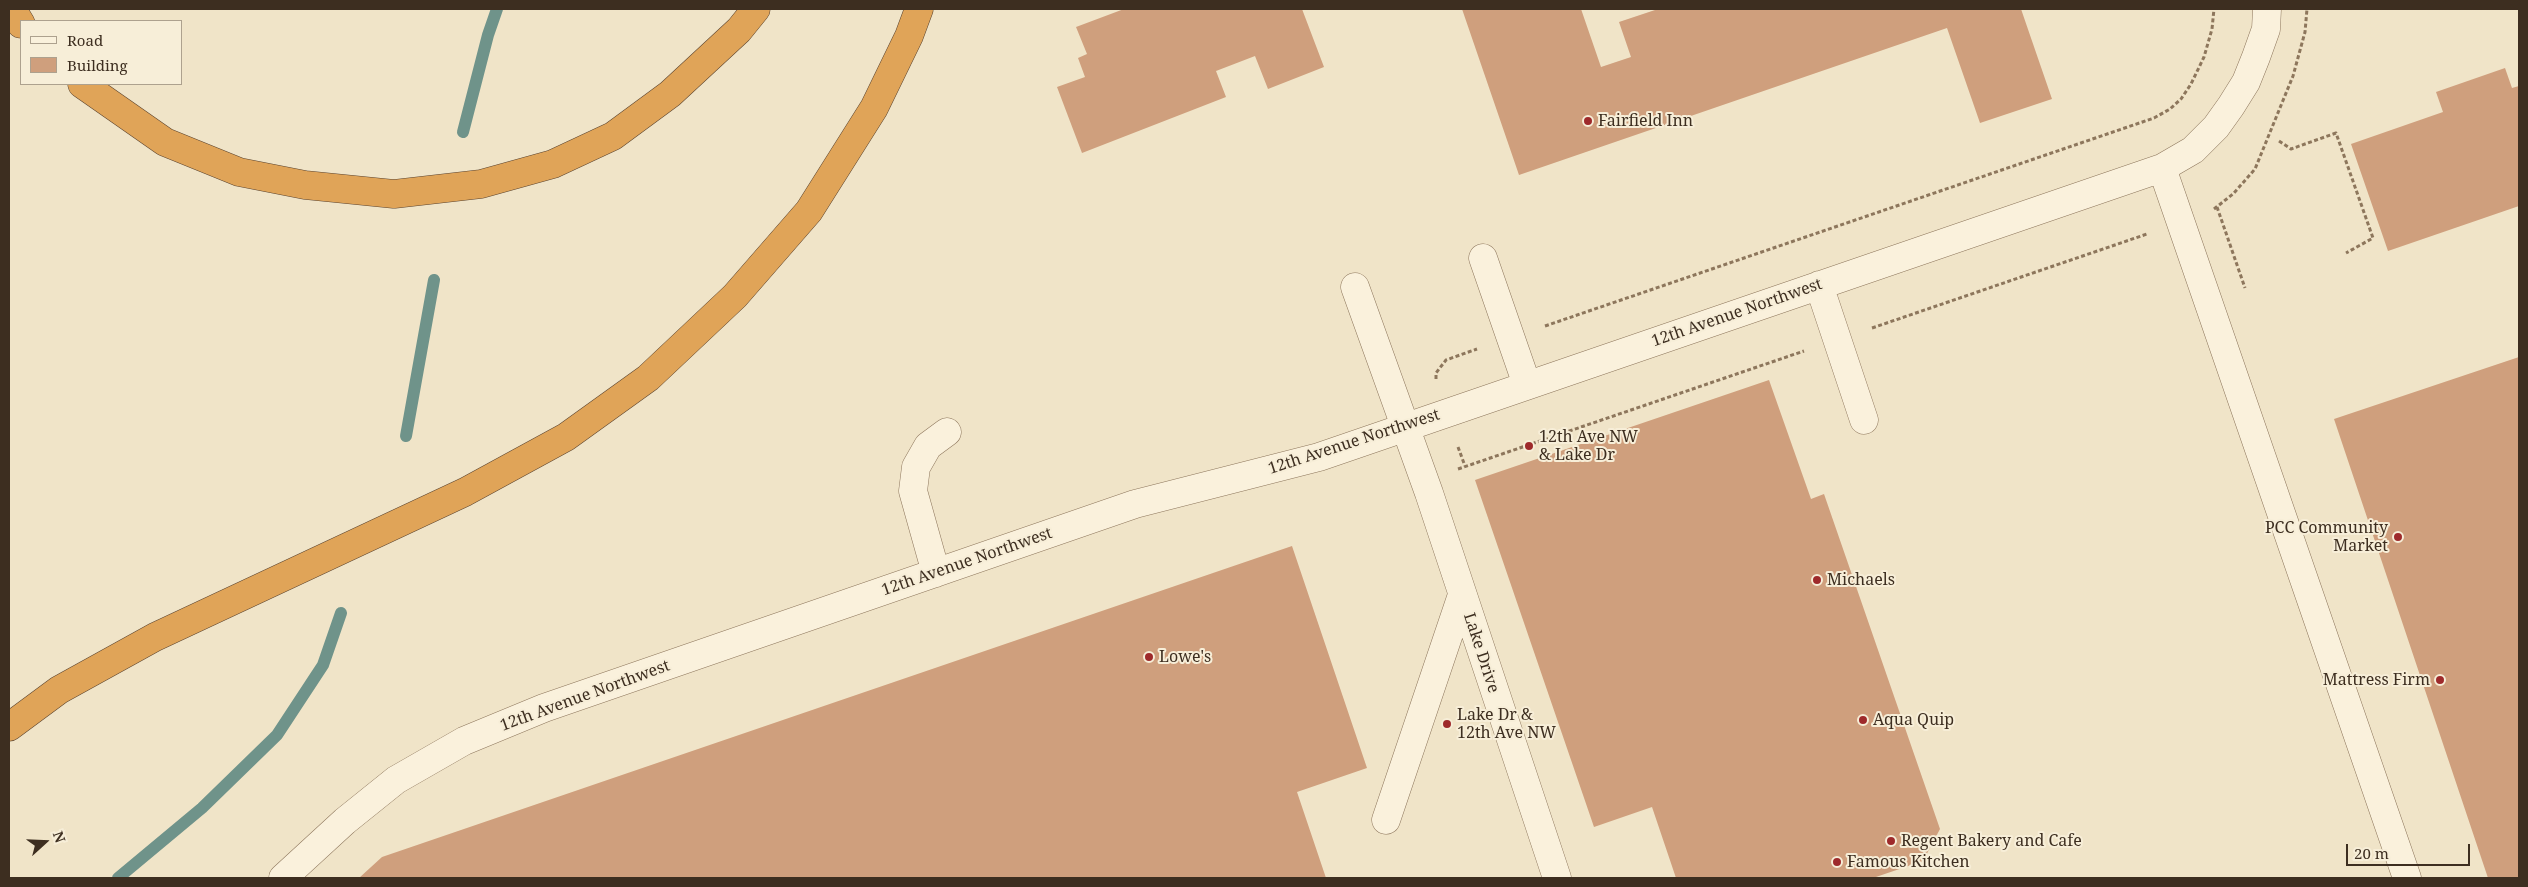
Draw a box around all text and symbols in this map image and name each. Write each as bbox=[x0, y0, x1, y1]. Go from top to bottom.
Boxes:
legend bbox=[20, 20, 182, 85]
text: Road bbox=[67, 30, 103, 50]
text: Building bbox=[67, 55, 128, 75]
place label: Fairfield Inn bbox=[1598, 111, 1693, 131]
marker: Fairfield Inn bbox=[1582, 115, 1594, 127]
street label: 12th Avenue Northwest bbox=[1649, 275, 1825, 351]
street label: 12th Avenue Northwest bbox=[1266, 405, 1442, 479]
place label: 12th Ave NW & Lake Dr bbox=[1539, 427, 1638, 465]
marker: 12th Ave NW & Lake Dr bbox=[1523, 440, 1535, 452]
place label: PCC Community Market bbox=[2265, 518, 2388, 556]
street label: 12th Avenue Northwest bbox=[879, 524, 1055, 600]
marker: PCC Community Market bbox=[2392, 531, 2404, 543]
place label: Michaels bbox=[1827, 570, 1895, 590]
marker: Michaels bbox=[1811, 574, 1823, 586]
street label: Lake Drive bbox=[1459, 611, 1503, 695]
place label: Lowe's bbox=[1159, 647, 1211, 667]
marker: Lowe's bbox=[1143, 651, 1155, 663]
street label: 12th Avenue Northwest bbox=[498, 656, 672, 736]
place label: Mattress Firm bbox=[2323, 670, 2430, 690]
marker: Mattress Firm bbox=[2434, 674, 2446, 686]
place label: Lake Dr & 12th Ave NW bbox=[1457, 705, 1556, 743]
place label: Aqua Quip bbox=[1873, 710, 1954, 730]
marker: Aqua Quip bbox=[1857, 714, 1869, 726]
marker: Lake Dr & 12th Ave NW bbox=[1441, 718, 1453, 730]
north arrow bbox=[20, 817, 70, 867]
text: N bbox=[49, 828, 70, 845]
place label: Regent Bakery and Cafe bbox=[1901, 831, 2082, 851]
scale bar bbox=[2348, 834, 2472, 866]
marker: Regent Bakery and Cafe bbox=[1885, 835, 1897, 847]
text: 20 m bbox=[2354, 843, 2389, 863]
place label: Famous Kitchen bbox=[1847, 852, 1970, 872]
marker: Famous Kitchen bbox=[1831, 856, 1843, 868]

